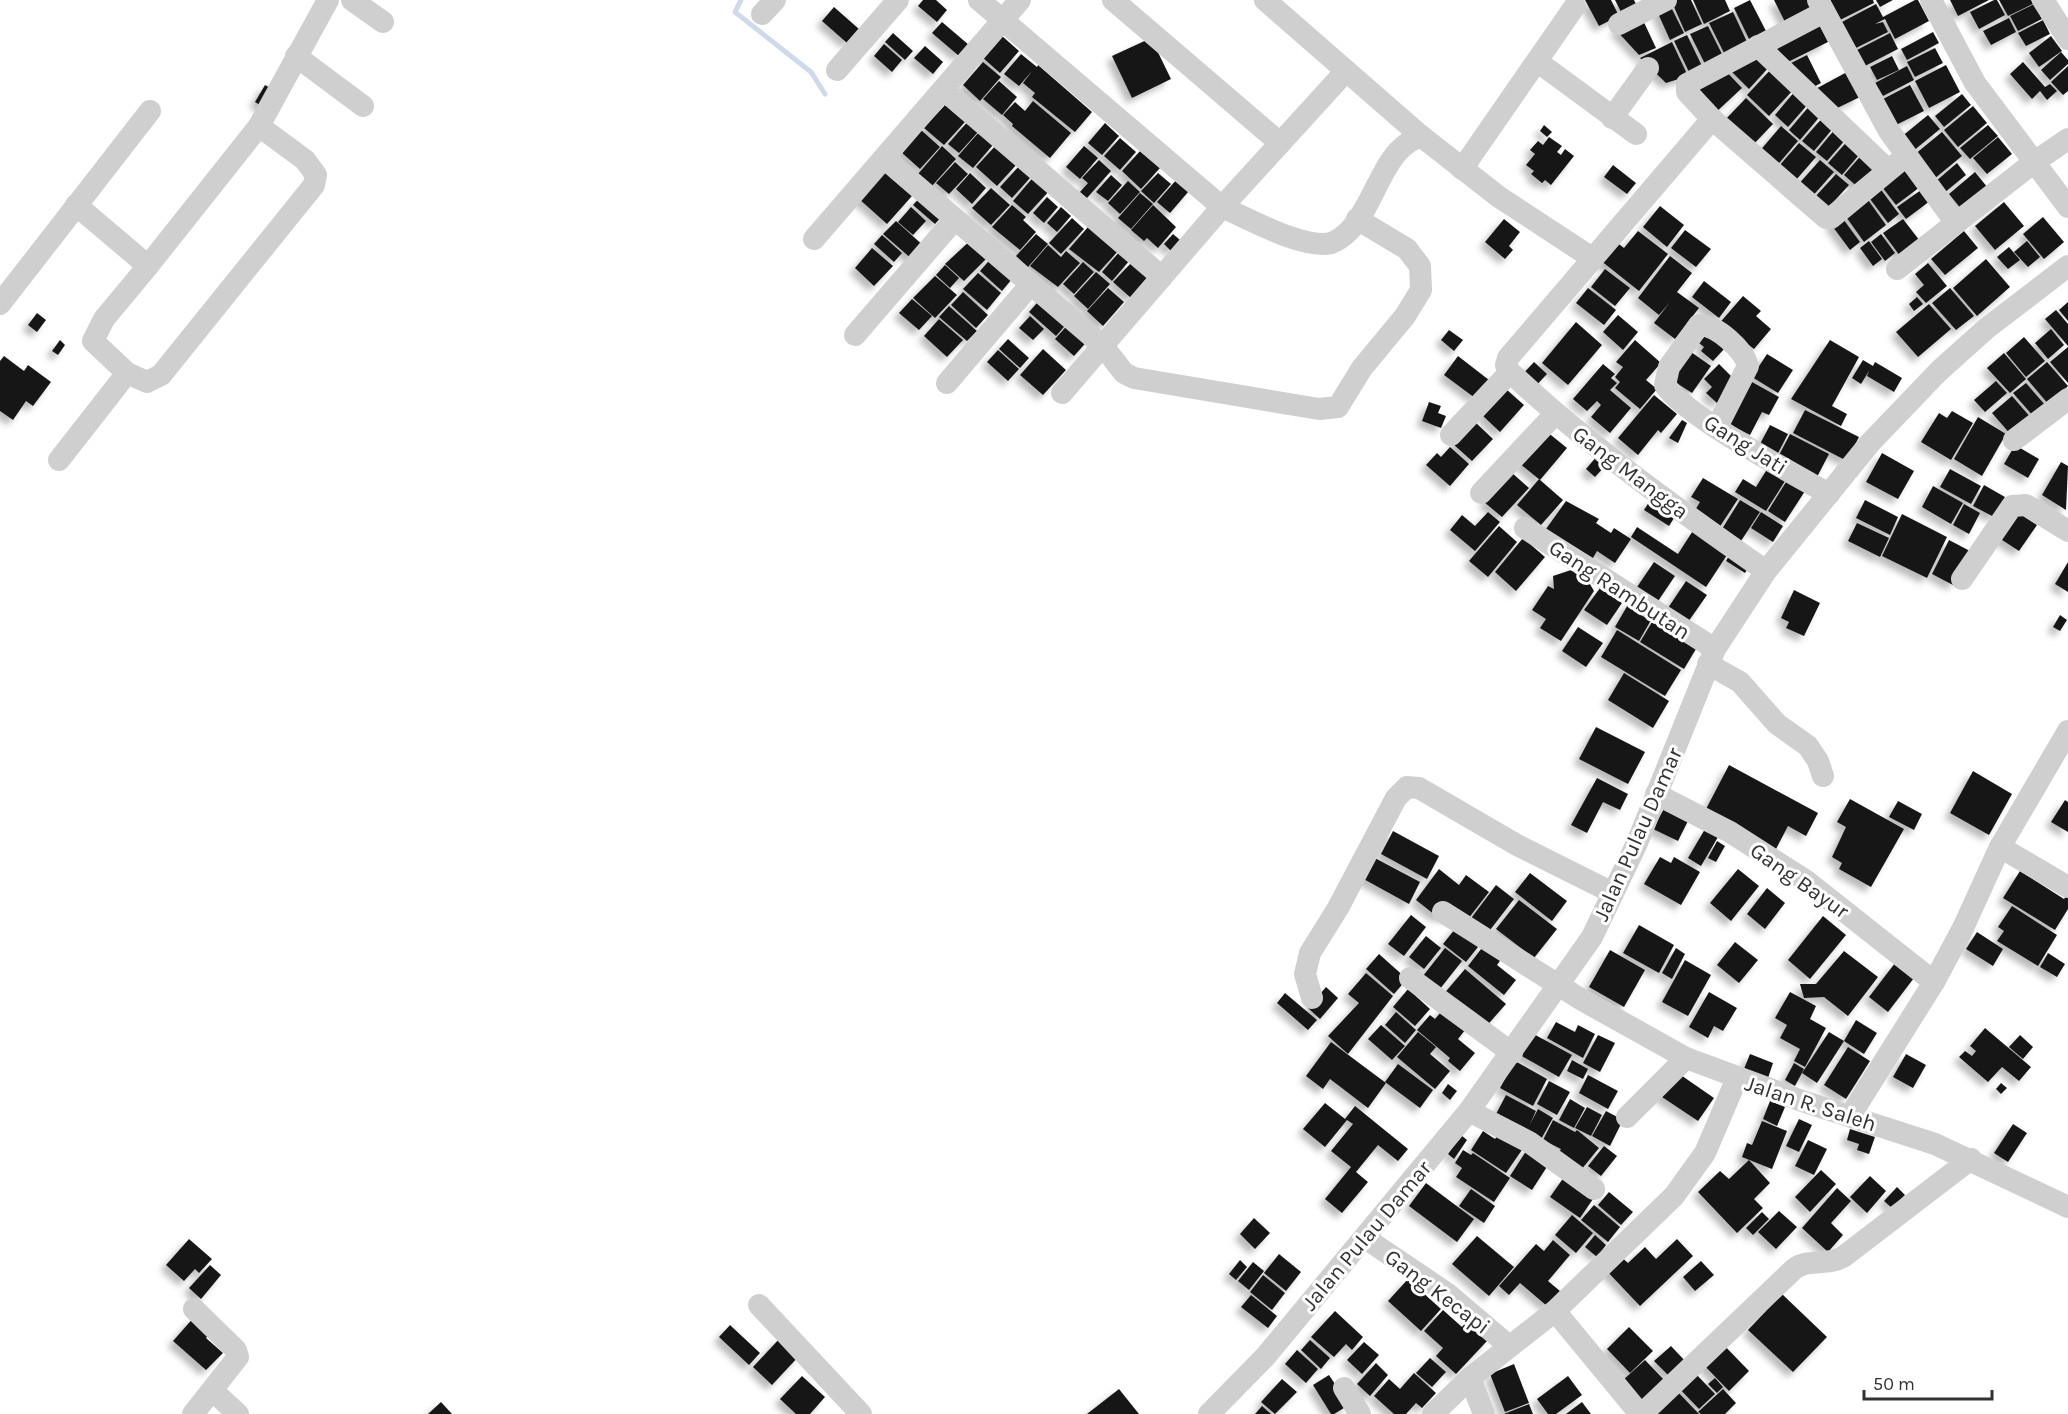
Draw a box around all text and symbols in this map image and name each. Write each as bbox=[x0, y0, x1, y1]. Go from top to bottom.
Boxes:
street label: Gang Jati bbox=[1699, 409, 1792, 481]
street label: Gang Mangga bbox=[1567, 421, 1693, 525]
street label: Gang Rambutan bbox=[1544, 534, 1695, 645]
street label: Jalan Pulau Damar bbox=[1588, 744, 1688, 925]
street label: Gang Bayur bbox=[1745, 837, 1854, 924]
street label: Jalan R. Saleh bbox=[1742, 1070, 1880, 1137]
street label: Jalan Pulau Damar bbox=[1297, 1155, 1437, 1316]
street label: Gang Kecapi bbox=[1380, 1244, 1495, 1340]
scale bar bbox=[1864, 1363, 1992, 1401]
text: 50 m bbox=[1873, 1373, 1915, 1395]

